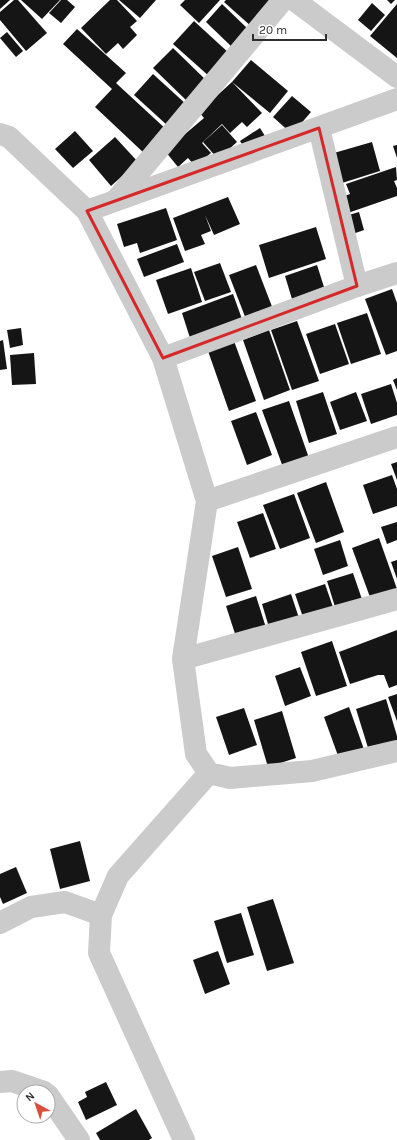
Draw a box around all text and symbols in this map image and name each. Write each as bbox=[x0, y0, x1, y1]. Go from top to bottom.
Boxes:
scale bar bbox=[253, 16, 326, 42]
text: 20 m bbox=[259, 23, 287, 37]
north arrow bbox=[16, 1084, 56, 1124]
text: N bbox=[23, 1089, 37, 1104]

